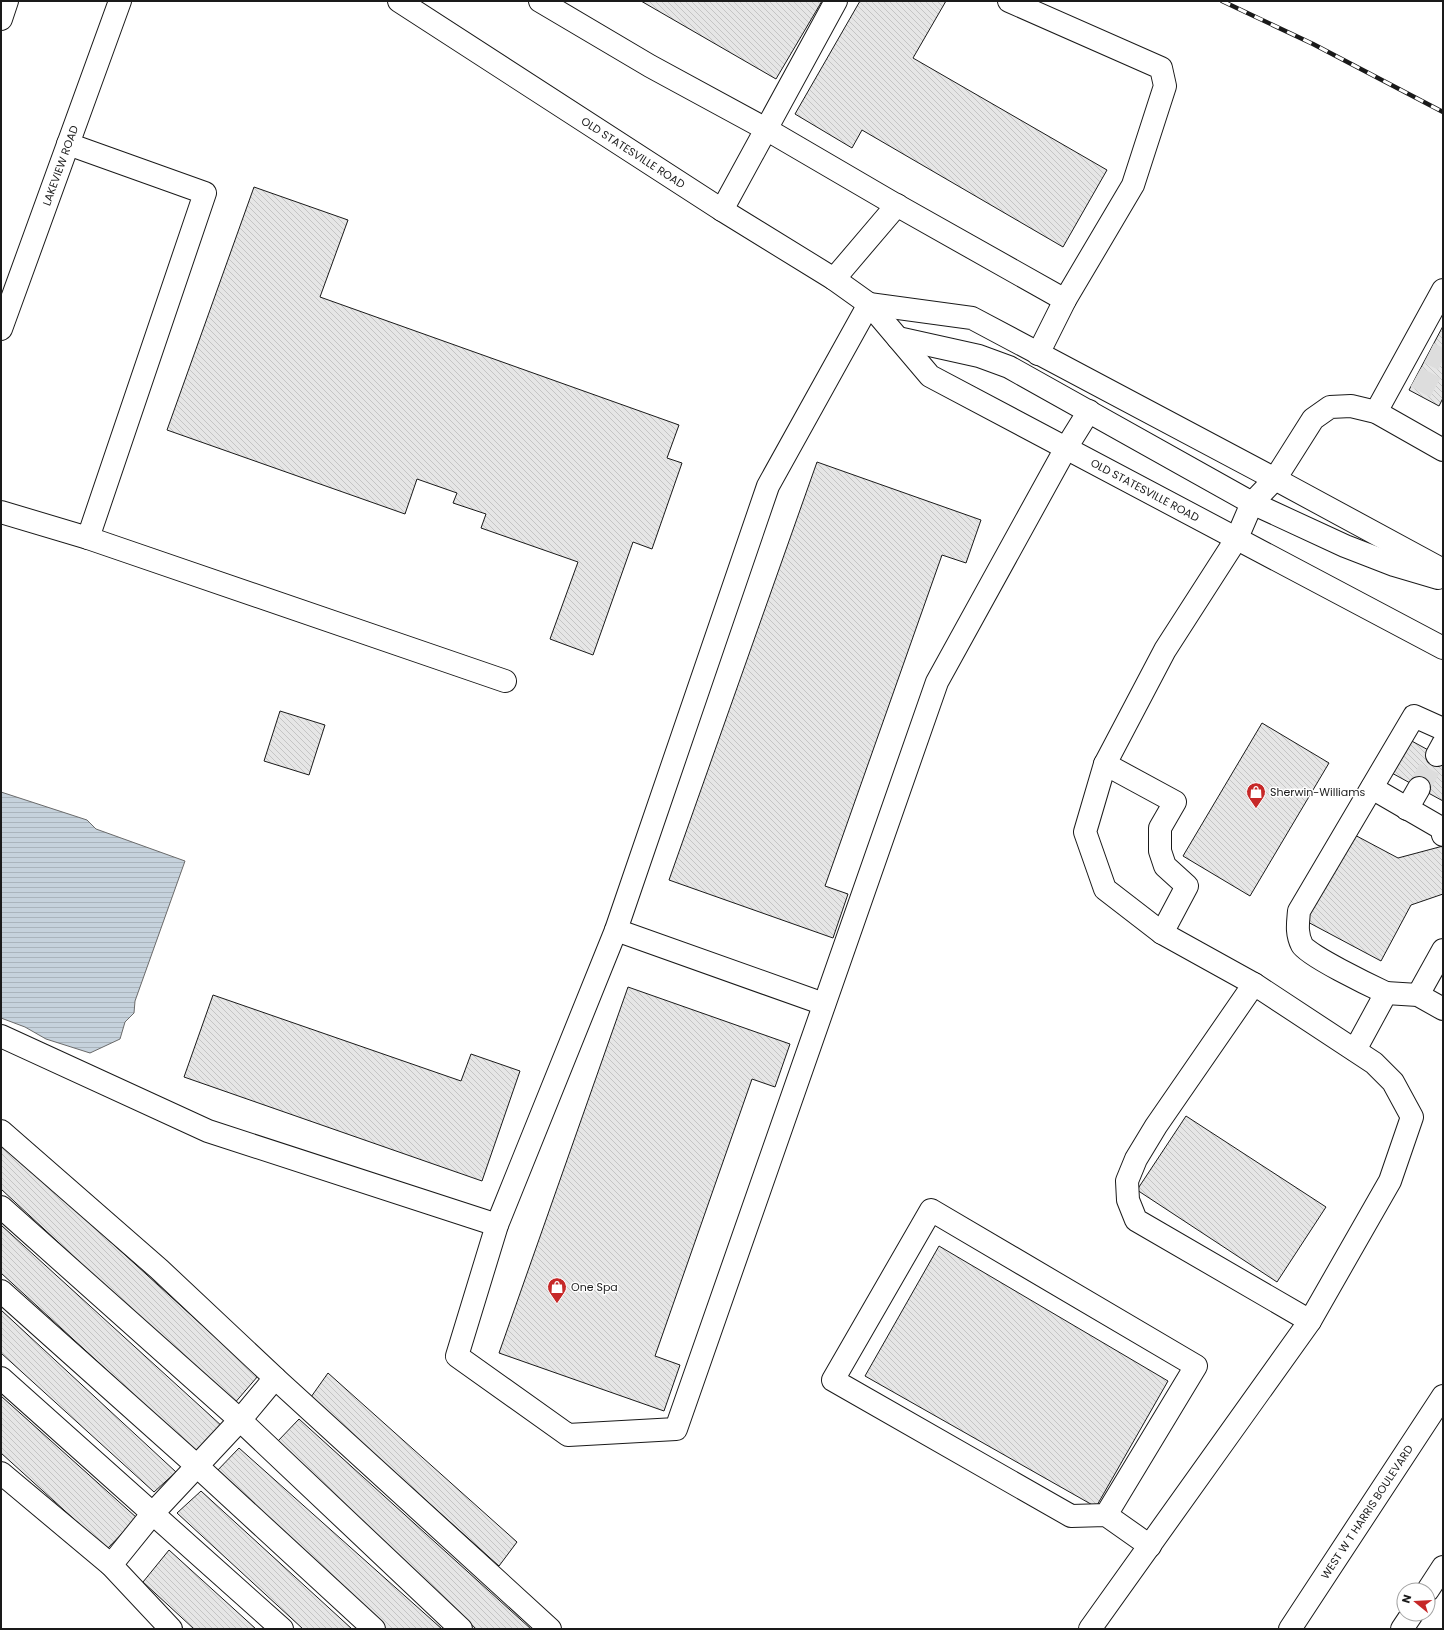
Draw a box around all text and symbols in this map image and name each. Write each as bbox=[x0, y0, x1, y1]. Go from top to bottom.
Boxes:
street label: OLD STATESVILLE ROAD bbox=[578, 113, 689, 192]
street label: LAKEVIEW ROAD bbox=[38, 123, 82, 208]
street label: OLD STATESVILLE ROAD bbox=[1088, 455, 1202, 525]
shop icon: Sherwin-Williams bbox=[1245, 781, 1267, 809]
place label: Sherwin-Williams bbox=[1270, 784, 1366, 800]
shop icon: One Spa bbox=[546, 1276, 568, 1304]
place label: One Spa bbox=[571, 1279, 618, 1295]
street label: WEST W T HARRIS BOULEVARD bbox=[1317, 1442, 1417, 1582]
north arrow bbox=[1396, 1582, 1436, 1622]
text: N bbox=[1398, 1592, 1415, 1605]

